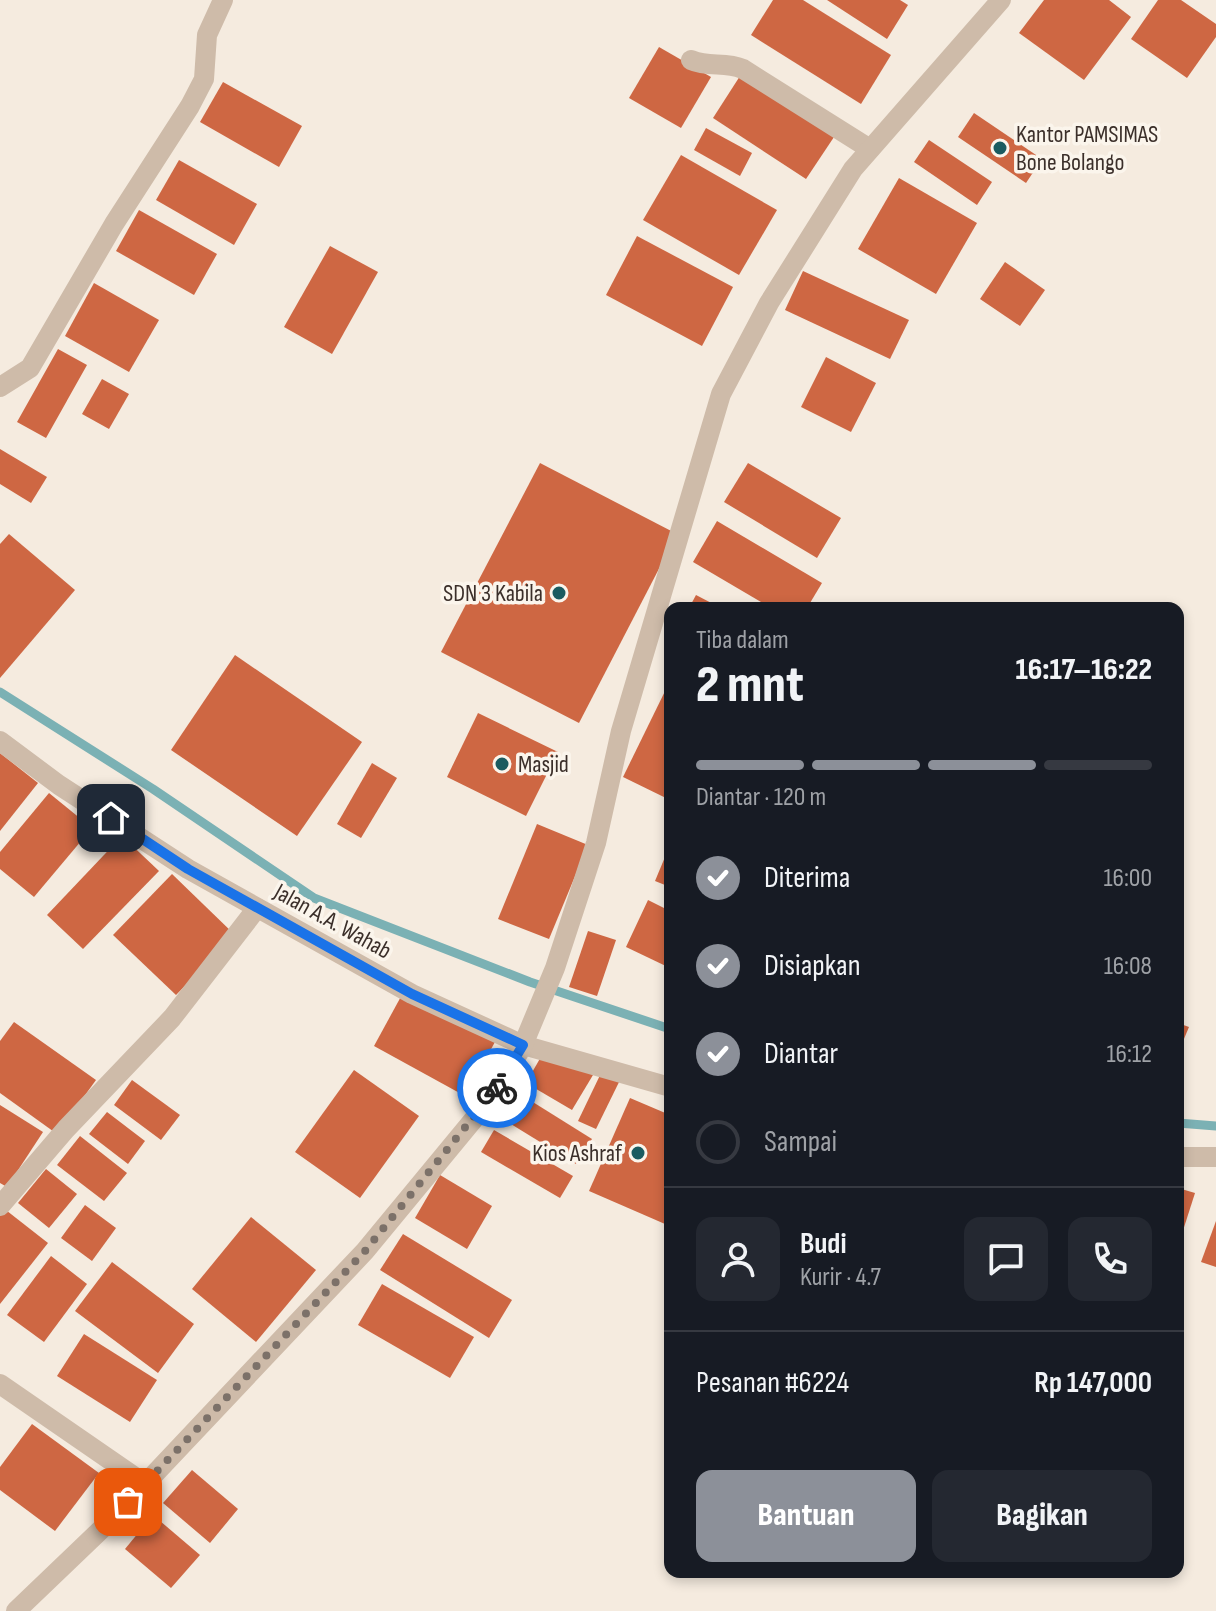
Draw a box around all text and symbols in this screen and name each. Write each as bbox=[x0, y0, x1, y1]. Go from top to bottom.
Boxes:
place label: Kantor PAMSIMAS Bone Bolango bbox=[1016, 120, 1158, 177]
marker: Kantor PAMSIMAS Bone Bolango bbox=[991, 139, 1009, 157]
place label: SDN 3 Kabila bbox=[443, 579, 543, 608]
marker: SDN 3 Kabila bbox=[550, 584, 568, 602]
text: Tiba dalam bbox=[696, 625, 789, 656]
text: 16:17–16:22 bbox=[1015, 652, 1152, 688]
text: 2 mnt bbox=[696, 654, 804, 717]
place label: Masjid bbox=[518, 750, 569, 779]
marker: Masjid bbox=[493, 755, 511, 773]
text: Diantar · 120 m bbox=[696, 782, 826, 813]
pin bbox=[77, 784, 145, 852]
icon: home bbox=[89, 796, 133, 840]
icon: check bbox=[696, 856, 740, 900]
text: Diterima bbox=[764, 860, 850, 896]
text: 16:00 bbox=[1103, 863, 1152, 894]
street label: Jalan A.A. Wahab bbox=[268, 877, 396, 966]
icon: check bbox=[696, 944, 740, 988]
text: Disiapkan bbox=[764, 948, 861, 984]
text: 16:08 bbox=[1104, 951, 1152, 982]
icon: check bbox=[696, 1032, 740, 1076]
text: Diantar bbox=[764, 1036, 838, 1072]
text: 16:12 bbox=[1106, 1039, 1152, 1070]
courier bbox=[457, 1048, 537, 1128]
icon: bike bbox=[475, 1066, 519, 1110]
text: Sampai bbox=[764, 1124, 837, 1160]
place label: Kios Ashraf bbox=[532, 1139, 623, 1168]
marker: Kios Ashraf bbox=[629, 1144, 647, 1162]
button: person bbox=[696, 1217, 780, 1301]
button: chat bbox=[964, 1217, 1048, 1301]
button: phone bbox=[1068, 1217, 1152, 1301]
text: Budi bbox=[800, 1226, 847, 1262]
text: Kurir · 4.7 bbox=[800, 1262, 881, 1293]
text: Pesanan #6224 bbox=[696, 1365, 849, 1401]
text: Rp 147,000 bbox=[1034, 1365, 1152, 1401]
pin bbox=[94, 1468, 162, 1536]
button: Bantuan bbox=[696, 1470, 916, 1562]
button: Bagikan bbox=[932, 1470, 1152, 1562]
icon: bag bbox=[106, 1480, 150, 1524]

